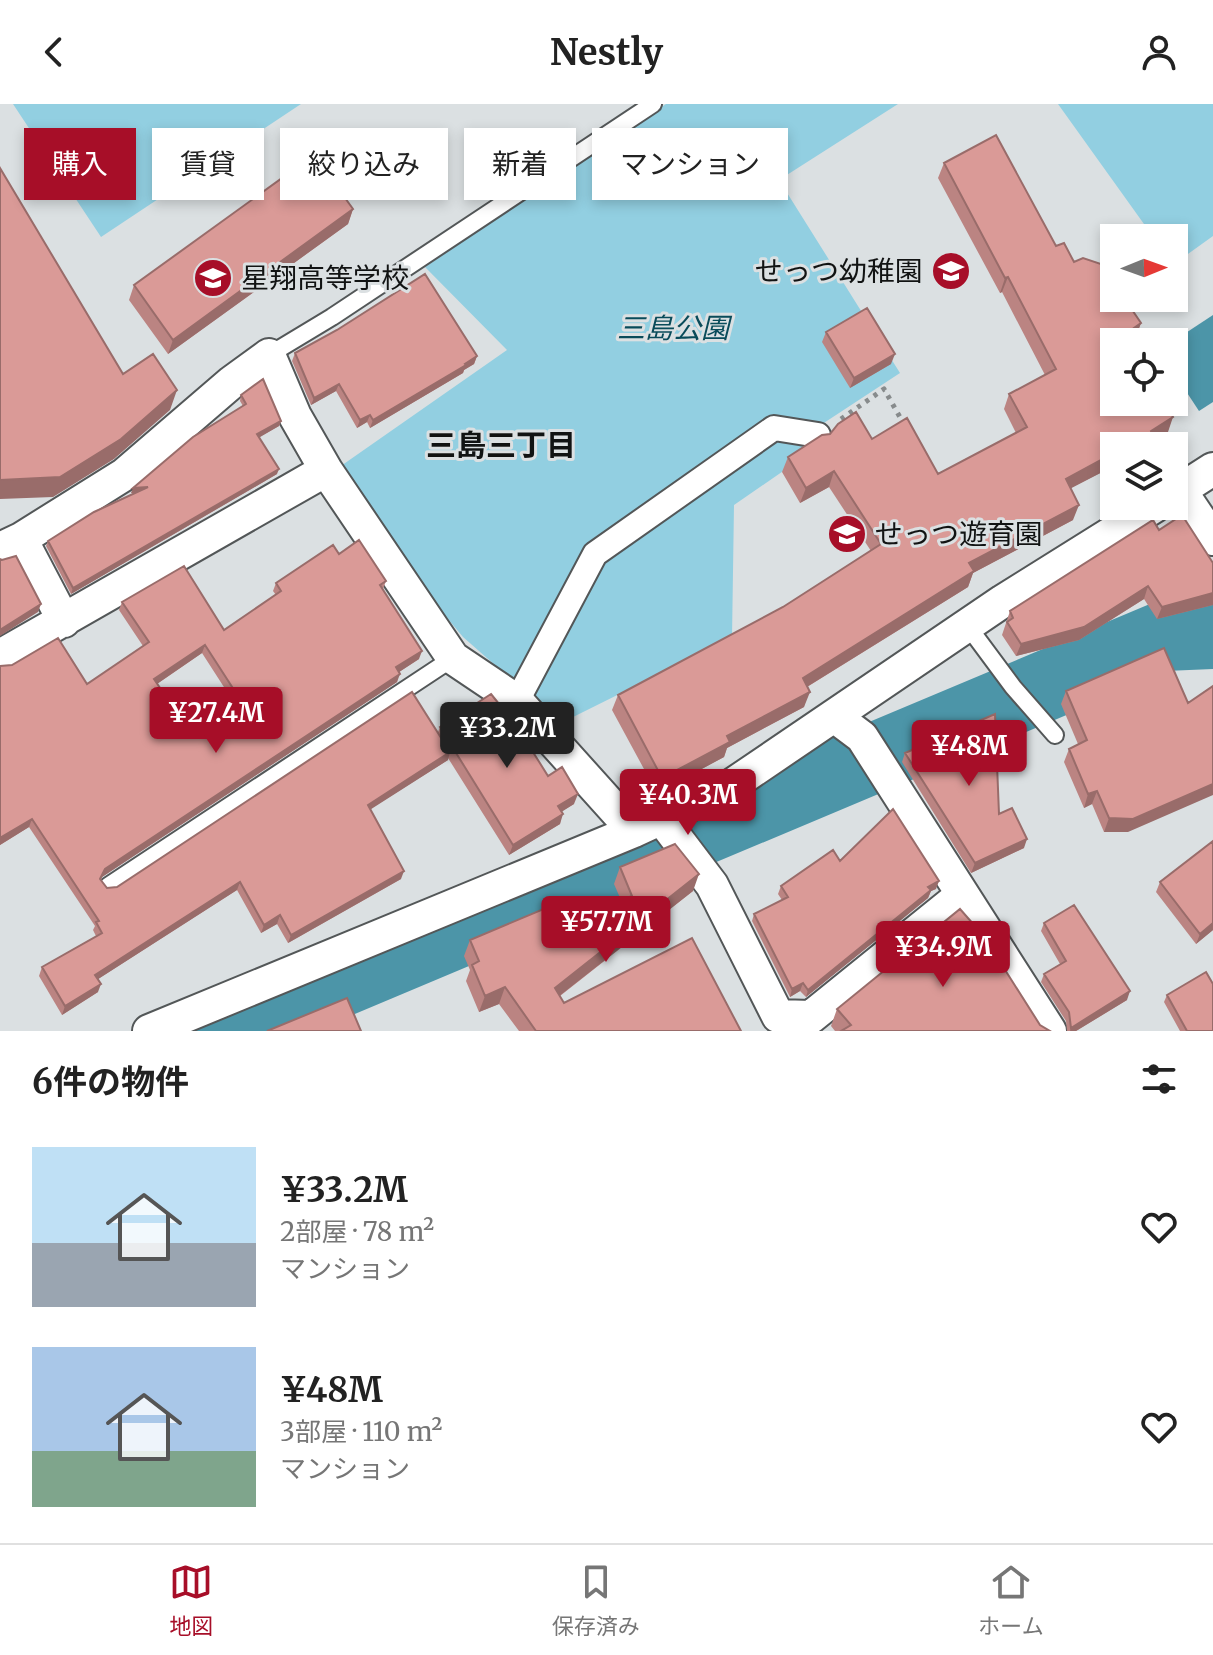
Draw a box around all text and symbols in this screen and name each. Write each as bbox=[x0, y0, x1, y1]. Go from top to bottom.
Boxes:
icon: back bbox=[32, 30, 76, 74]
text: Nestly bbox=[550, 30, 663, 75]
icon: person bbox=[1137, 30, 1181, 74]
chip: 購入 bbox=[24, 128, 136, 200]
chip: 賃貸 bbox=[152, 128, 264, 200]
chip: 絞り込み bbox=[280, 128, 448, 200]
chip: 新着 bbox=[464, 128, 576, 200]
chip: マンション bbox=[592, 128, 788, 200]
north arrow bbox=[1100, 224, 1188, 312]
map controls bbox=[1100, 224, 1188, 520]
school or university icon: せっつ幼稚園 bbox=[930, 250, 972, 292]
place label: せっつ幼稚園 bbox=[755, 253, 923, 289]
school or university icon: 星翔高等学校 bbox=[192, 257, 234, 299]
place label: 星翔高等学校 bbox=[241, 260, 409, 296]
park label: 三島公園 bbox=[617, 310, 733, 346]
button: locate bbox=[1100, 328, 1188, 416]
district label: 三島三丁目 bbox=[426, 426, 576, 464]
button: layers bbox=[1100, 432, 1188, 520]
school or university icon: せっつ遊育園 bbox=[826, 513, 868, 555]
place label: せっつ遊育園 bbox=[875, 516, 1043, 552]
pin: ¥27.4M bbox=[151, 687, 281, 755]
text: ¥27.4M bbox=[168, 696, 264, 729]
pin: ¥33.2M bbox=[442, 702, 572, 770]
text: ¥33.2M bbox=[458, 711, 556, 744]
pin: ¥48M bbox=[922, 720, 1016, 788]
text: ¥48M bbox=[930, 729, 1008, 762]
pin: ¥40.3M bbox=[623, 769, 753, 837]
text: ¥40.3M bbox=[638, 778, 738, 811]
pin: ¥57.7M bbox=[541, 896, 671, 964]
text: ¥57.7M bbox=[559, 905, 653, 938]
pin: ¥34.9M bbox=[878, 921, 1008, 989]
text: ¥34.9M bbox=[894, 930, 992, 963]
icon: filters bbox=[1137, 1057, 1181, 1101]
text: 6件の物件 bbox=[32, 1061, 189, 1103]
text: ¥33.2M bbox=[280, 1169, 408, 1211]
icon: home bbox=[96, 1179, 192, 1275]
icon: heart bbox=[1137, 1205, 1181, 1249]
text: 2部屋 · 78 m² bbox=[280, 1215, 434, 1248]
text: マンション bbox=[280, 1252, 410, 1285]
text: ¥48M bbox=[280, 1369, 383, 1411]
icon: home bbox=[96, 1379, 192, 1475]
icon: heart bbox=[1137, 1405, 1181, 1449]
text: 3部屋 · 110 m² bbox=[280, 1415, 442, 1448]
text: マンション bbox=[280, 1452, 410, 1485]
tab: 地図 bbox=[169, 1560, 213, 1640]
tab: 保存済み bbox=[552, 1560, 640, 1640]
tab: ホーム bbox=[978, 1560, 1044, 1640]

